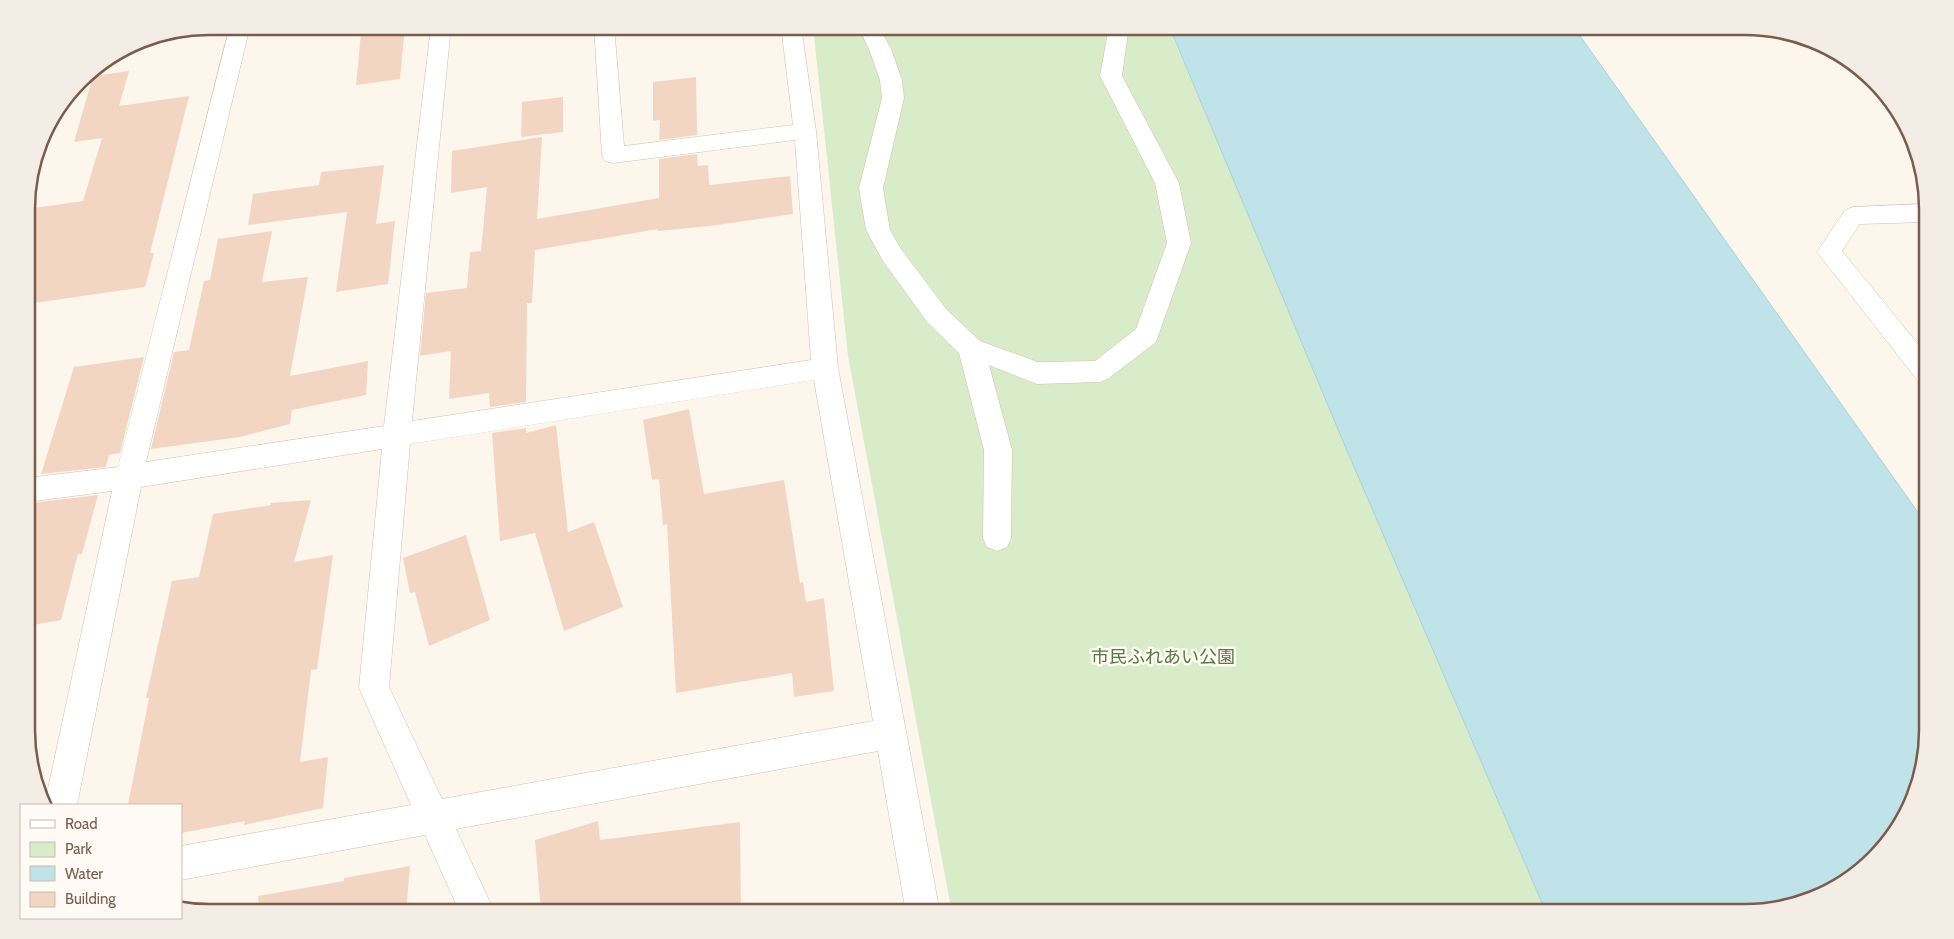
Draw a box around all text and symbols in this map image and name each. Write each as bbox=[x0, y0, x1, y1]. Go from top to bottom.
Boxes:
park label: 市民ふれあい公園 bbox=[1091, 646, 1235, 668]
legend bbox=[20, 804, 182, 919]
text: Road bbox=[65, 815, 98, 833]
text: Park bbox=[65, 840, 92, 858]
text: Water bbox=[65, 865, 103, 883]
text: Building bbox=[65, 890, 116, 908]

